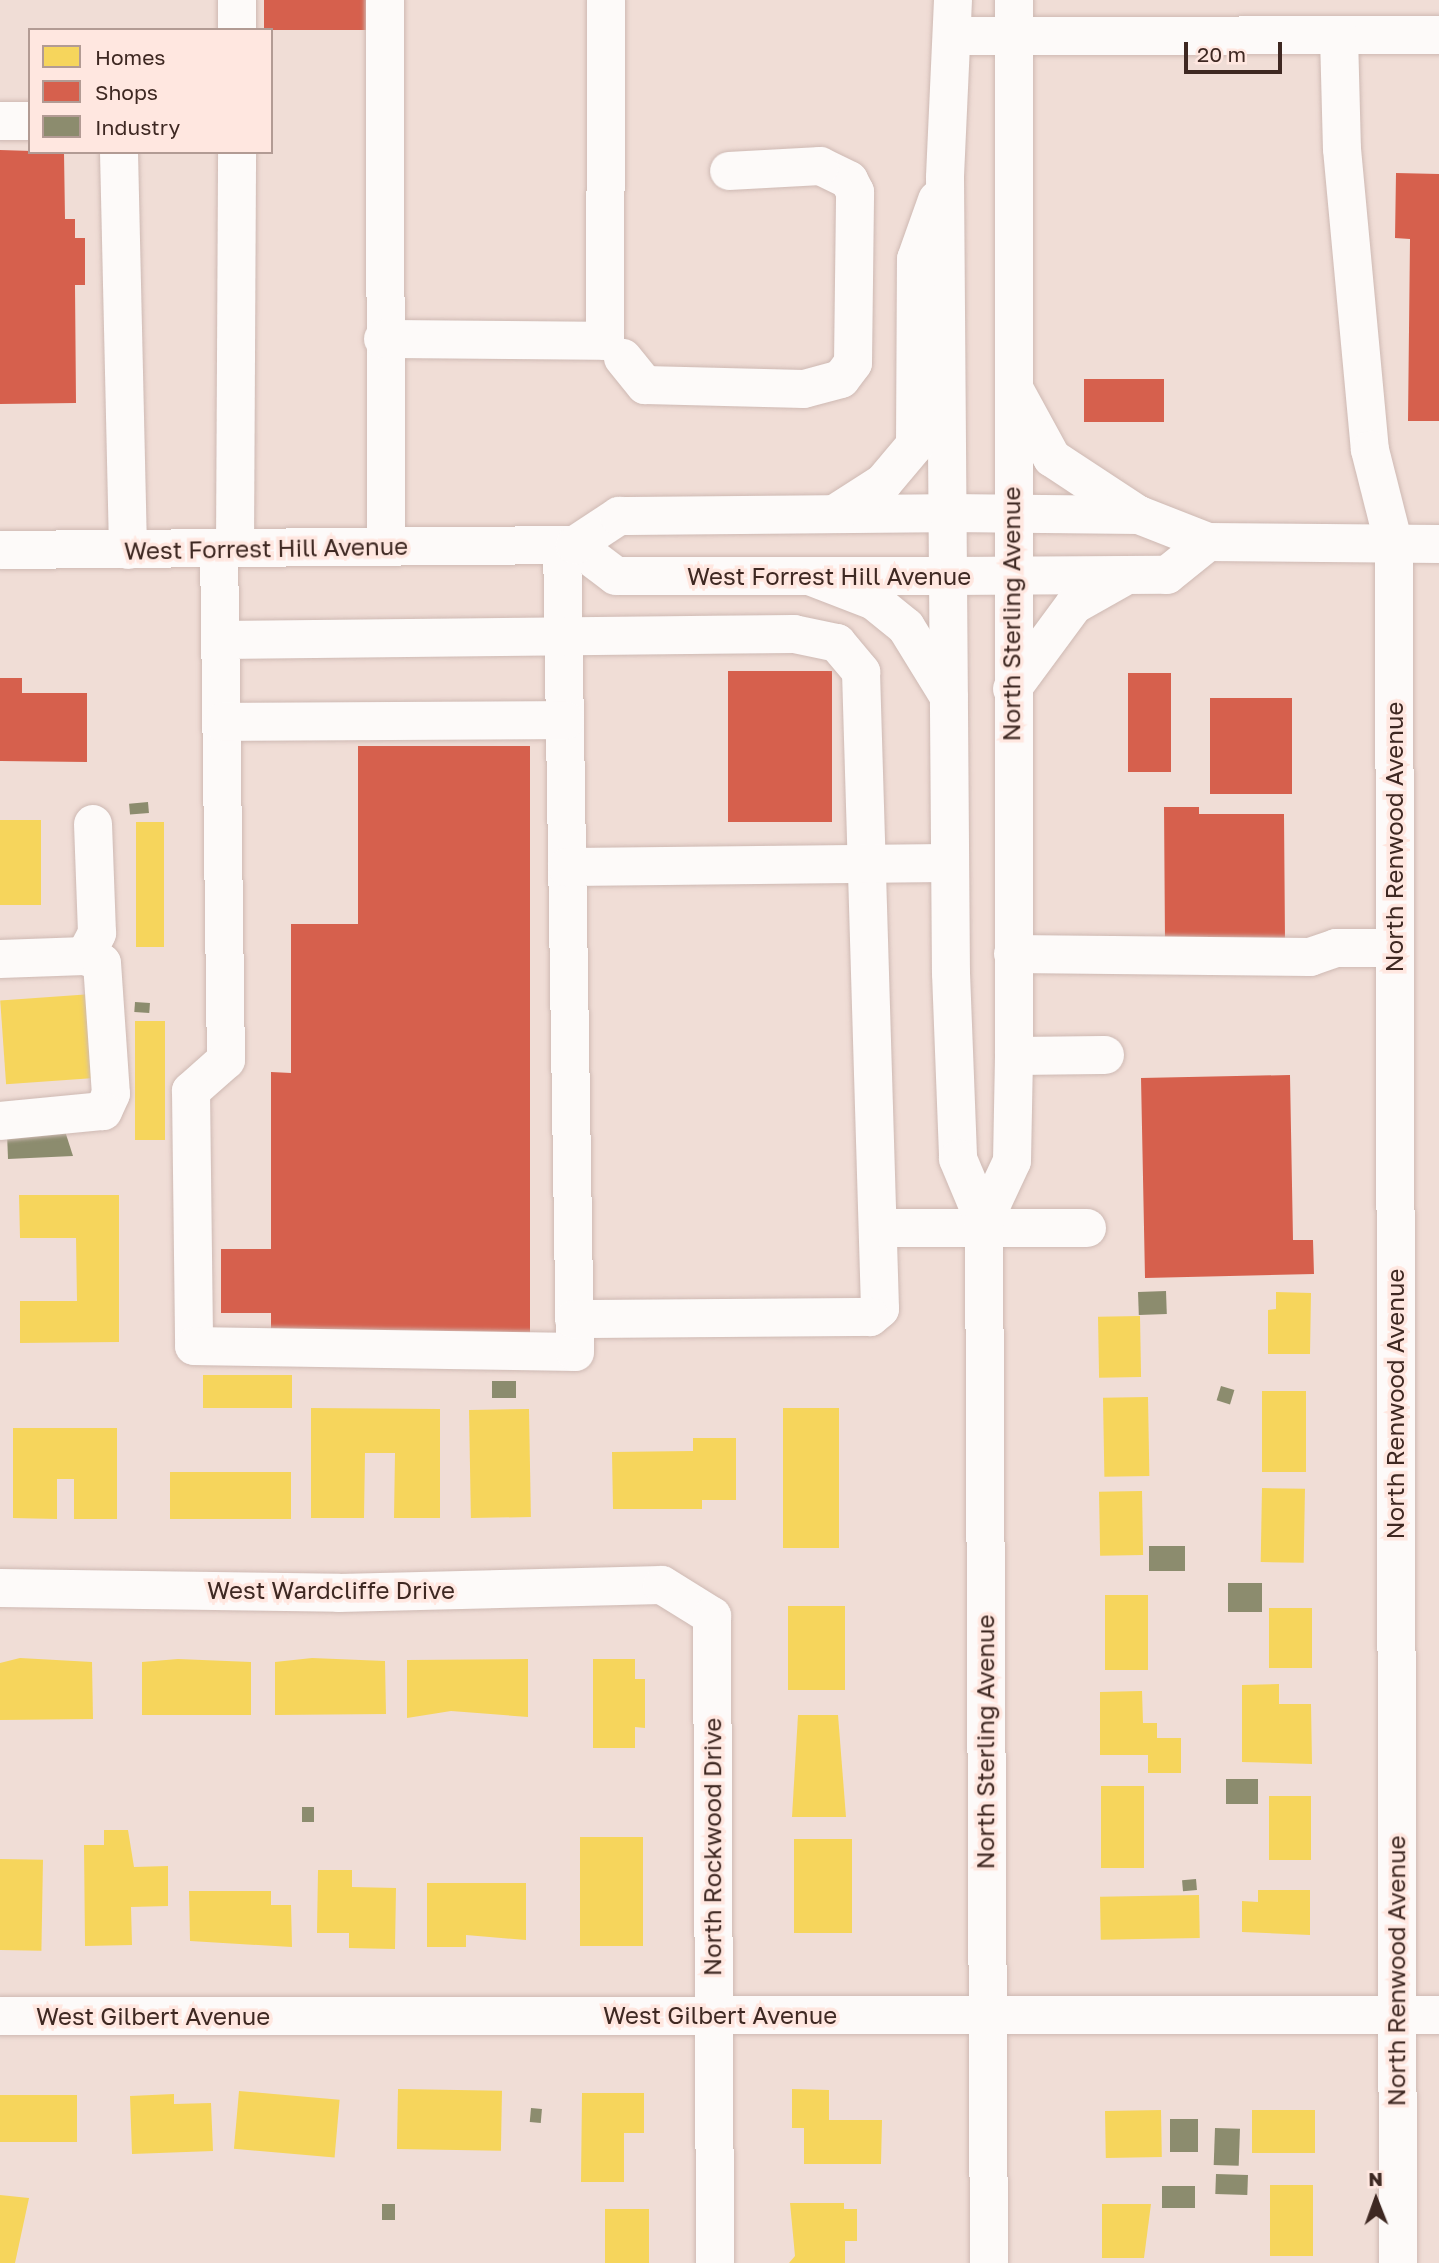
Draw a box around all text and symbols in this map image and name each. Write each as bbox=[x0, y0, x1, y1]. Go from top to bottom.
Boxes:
legend bbox=[28, 28, 273, 154]
scale bar bbox=[1187, 28, 1285, 72]
text: 20 m bbox=[1197, 41, 1246, 67]
text: Homes bbox=[95, 44, 165, 70]
text: Shops bbox=[95, 79, 158, 105]
text: Industry bbox=[95, 114, 180, 140]
street label: North Sterling Avenue bbox=[997, 487, 1025, 741]
street label: West Forrest Hill Avenue bbox=[124, 531, 408, 565]
street label: West Forrest Hill Avenue bbox=[687, 562, 971, 590]
street label: North Renwood Avenue bbox=[1380, 702, 1408, 972]
street label: North Renwood Avenue bbox=[1381, 1269, 1409, 1539]
street label: West Wardcliffe Drive bbox=[207, 1576, 455, 1604]
street label: North Sterling Avenue bbox=[971, 1615, 999, 1869]
street label: North Rockwood Drive bbox=[698, 1718, 726, 1976]
street label: North Renwood Avenue bbox=[1382, 1836, 1410, 2106]
street label: West Gilbert Avenue bbox=[603, 2001, 837, 2029]
street label: West Gilbert Avenue bbox=[36, 2002, 270, 2030]
north arrow bbox=[1341, 2165, 1411, 2235]
text: N bbox=[1368, 2167, 1383, 2190]

